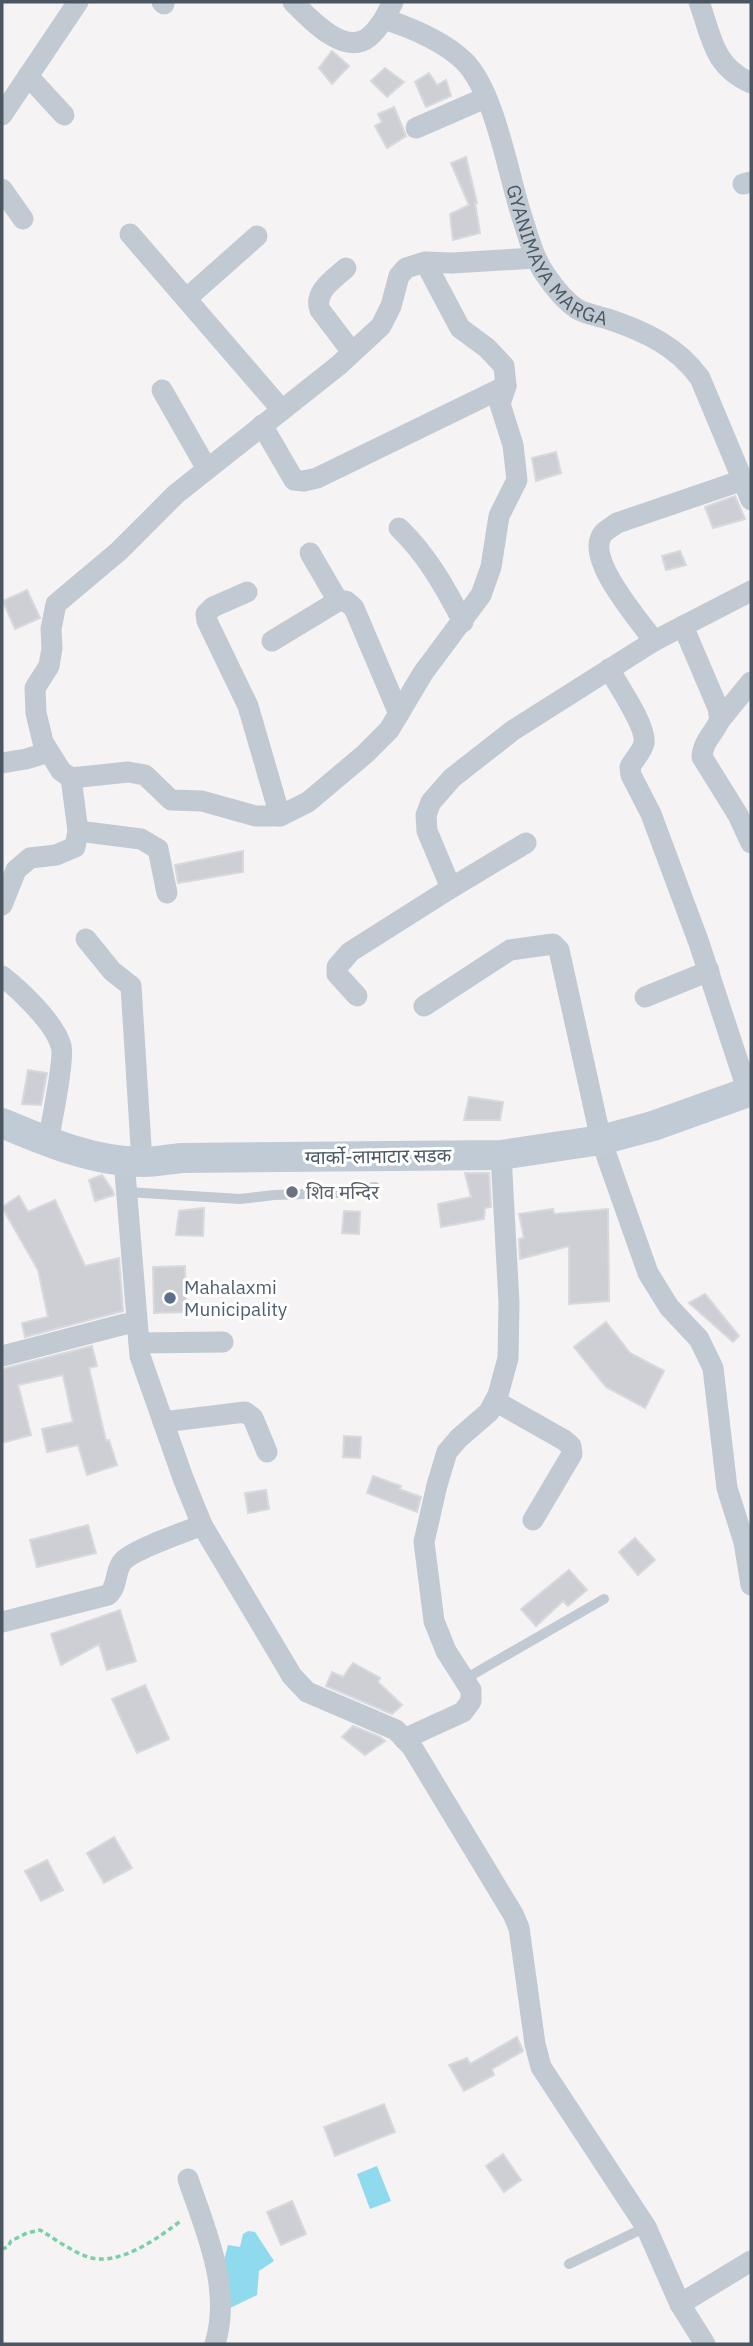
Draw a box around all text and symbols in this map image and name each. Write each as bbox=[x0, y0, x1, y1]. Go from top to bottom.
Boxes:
street label: GYANIMAYA MARGA bbox=[501, 182, 610, 330]
street label: ग्वार्को-लामाटार सडक bbox=[305, 1143, 452, 1169]
place label: शिव मन्दिर bbox=[306, 1180, 380, 1204]
marker: शिव मन्दिर bbox=[284, 1184, 300, 1200]
place label: Mahalaxmi Municipality bbox=[184, 1275, 288, 1321]
marker: Mahalaxmi Municipality bbox=[162, 1290, 178, 1306]

